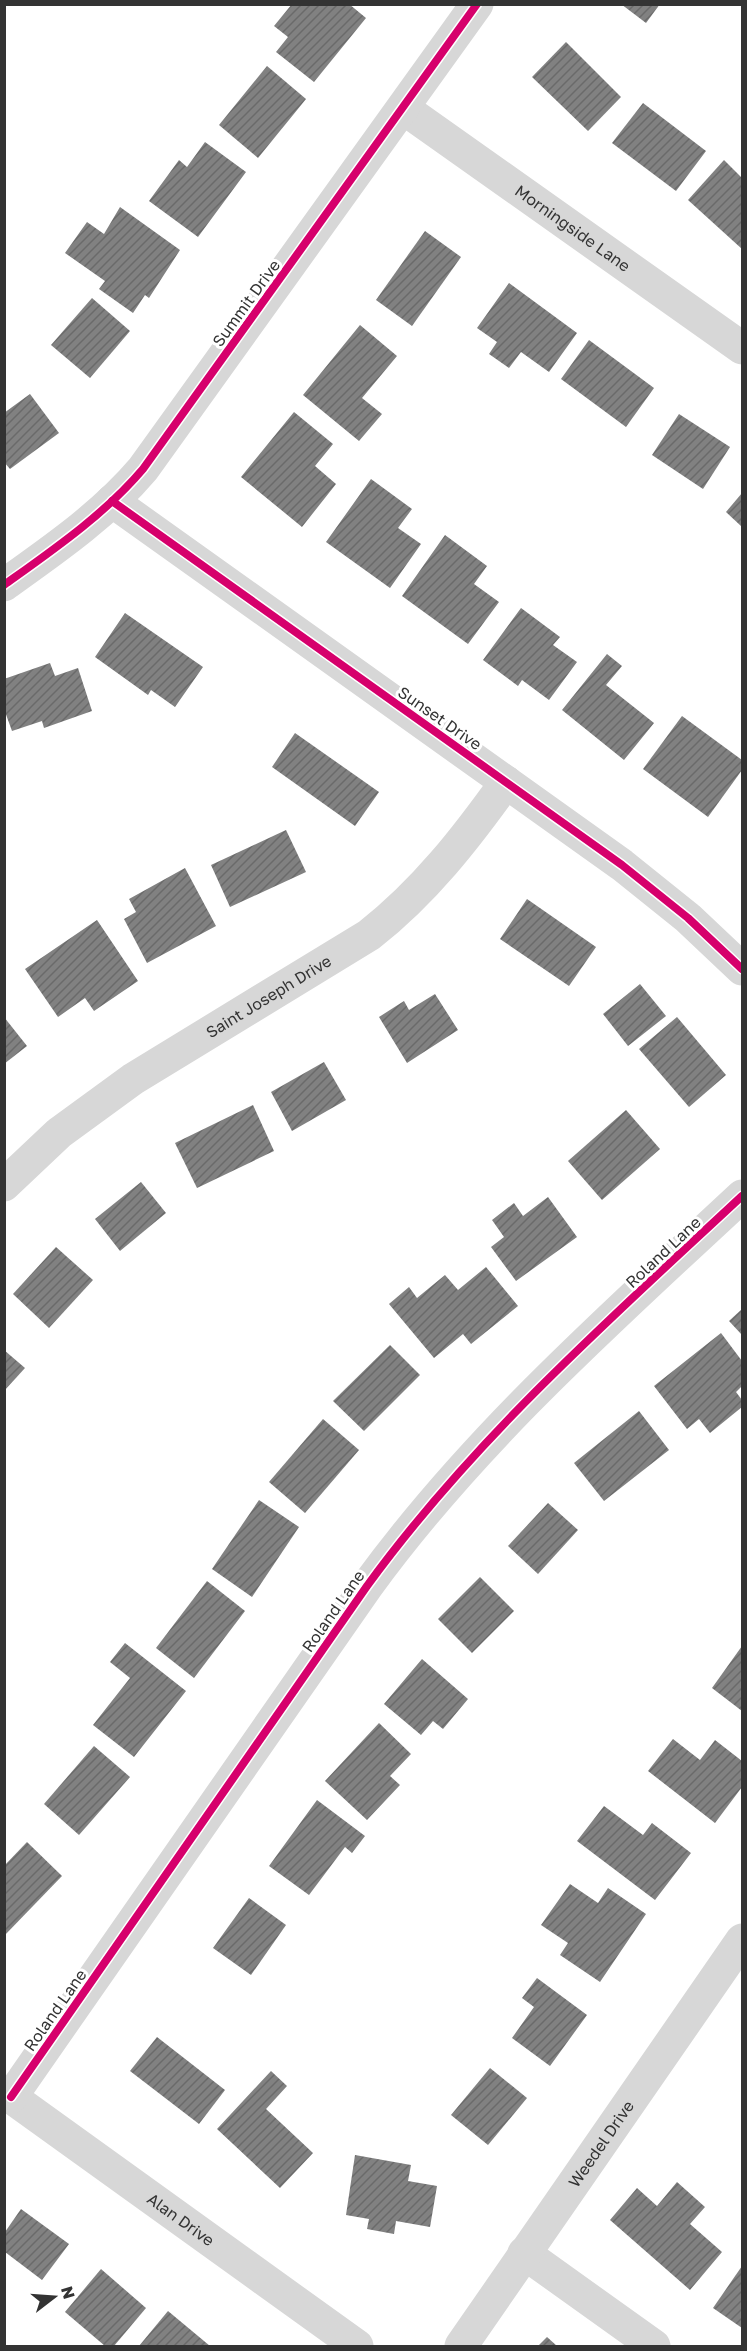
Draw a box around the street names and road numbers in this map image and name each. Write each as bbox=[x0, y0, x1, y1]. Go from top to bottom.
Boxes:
street label: Morningside Lane bbox=[511, 180, 634, 276]
street label: Summit Drive bbox=[208, 256, 284, 350]
street label: Sunset Drive bbox=[394, 682, 486, 754]
street label: Saint Joseph Drive bbox=[202, 950, 335, 1042]
street label: Roland Lane bbox=[621, 1212, 705, 1292]
street label: Roland Lane bbox=[297, 1566, 369, 1656]
street label: Roland Lane bbox=[19, 1965, 91, 2055]
street label: Weedel Drive bbox=[564, 2096, 638, 2191]
street label: Alan Drive bbox=[143, 2188, 218, 2250]

